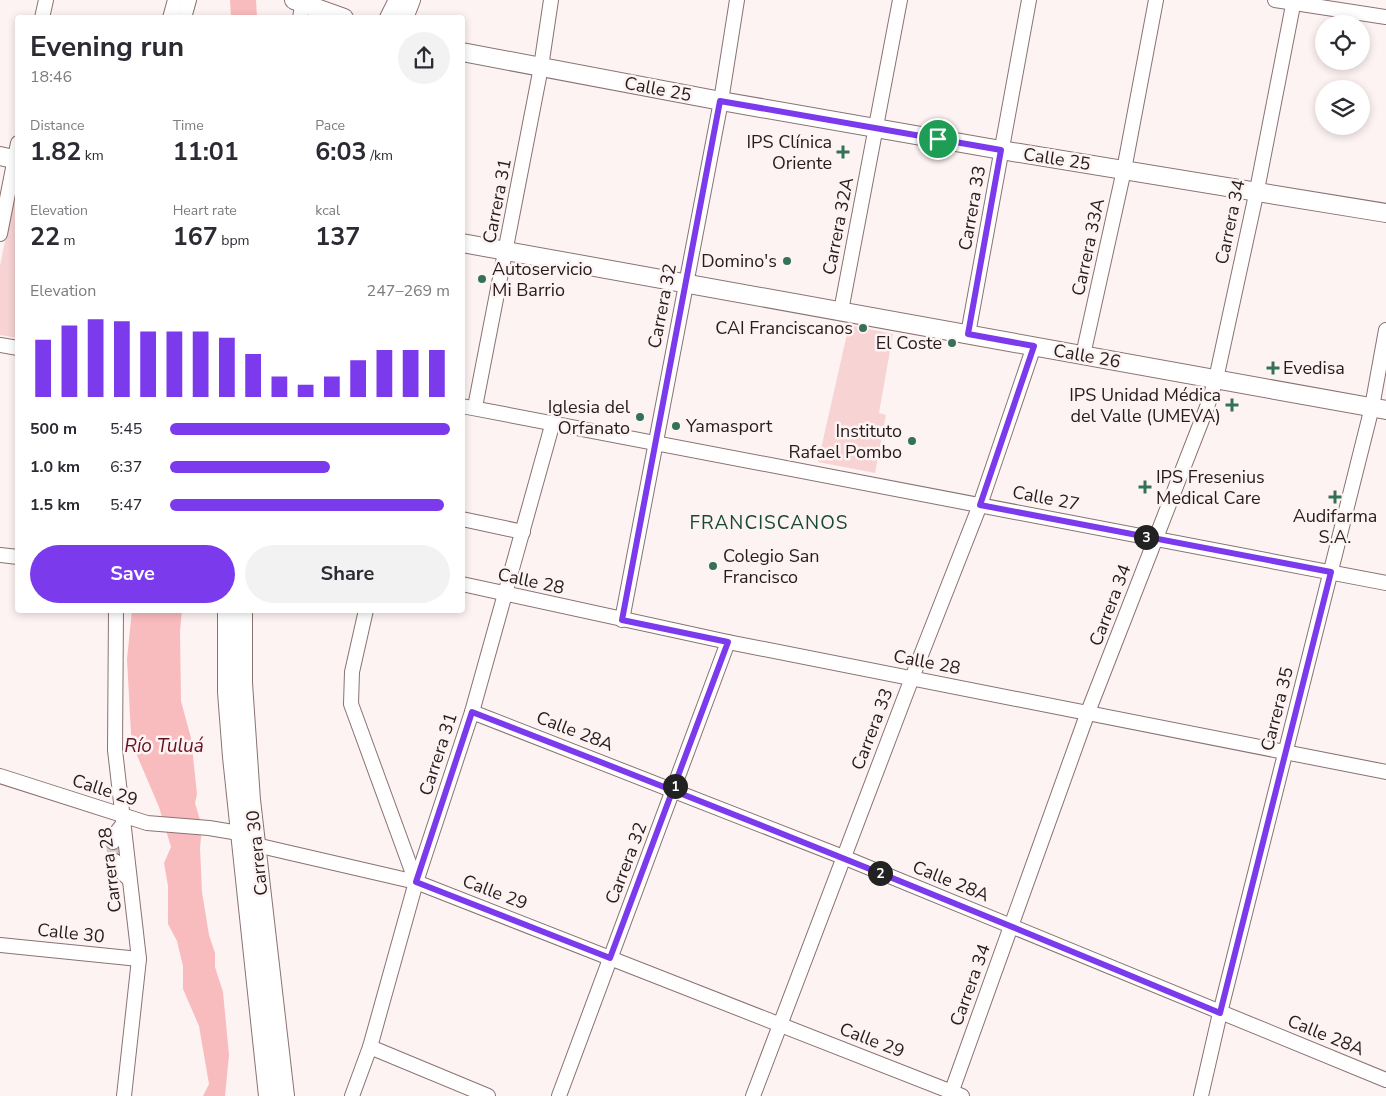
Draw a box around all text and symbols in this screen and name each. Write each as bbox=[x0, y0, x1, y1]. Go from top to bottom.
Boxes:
map controls bbox=[1315, 15, 1370, 135]
button: locate bbox=[1315, 15, 1370, 70]
text: Evening run bbox=[30, 28, 184, 66]
button: share bbox=[398, 32, 450, 84]
text: 18:46 bbox=[30, 66, 72, 88]
street label: Calle 25 bbox=[622, 71, 694, 107]
button: layers bbox=[1315, 80, 1370, 135]
text: Distance bbox=[30, 116, 84, 135]
text: Time bbox=[173, 116, 204, 135]
text: Pace bbox=[315, 116, 345, 135]
pin bbox=[917, 118, 959, 160]
icon: arrive bbox=[924, 125, 952, 153]
place label: IPS Clínica Oriente bbox=[746, 130, 832, 175]
text: 1.82 bbox=[30, 135, 81, 169]
text: 11:01 bbox=[173, 135, 239, 169]
text: 6:03 bbox=[315, 135, 367, 169]
street label: Calle 25 bbox=[1022, 142, 1092, 176]
marker: IPS Clínica Oriente bbox=[836, 145, 850, 159]
text: km bbox=[81, 146, 104, 165]
text: /km bbox=[367, 146, 393, 165]
street label: Carrera 31 bbox=[477, 157, 517, 245]
street label: Carrera 33 bbox=[953, 164, 991, 252]
street label: Carrera 32A bbox=[817, 175, 859, 277]
street label: Carrera 34 bbox=[1209, 177, 1251, 266]
street label: Carrera 33A bbox=[1066, 196, 1110, 298]
text: Elevation bbox=[30, 201, 88, 220]
text: Heart rate bbox=[173, 201, 237, 220]
text: kcal bbox=[315, 201, 340, 220]
text: 22 bbox=[30, 220, 60, 254]
text: 167 bbox=[173, 220, 218, 254]
text: 137 bbox=[315, 220, 360, 254]
text: m bbox=[60, 231, 76, 250]
text: bpm bbox=[218, 231, 250, 250]
place label: Domino's bbox=[701, 249, 777, 273]
marker: Domino's bbox=[781, 255, 793, 267]
place label: Autoservicio Mi Barrio bbox=[492, 257, 593, 302]
street label: Carrera 32 bbox=[642, 262, 682, 350]
marker: Autoservicio Mi Barrio bbox=[476, 273, 488, 285]
text: Elevation bbox=[30, 280, 96, 302]
text: 247–269 m bbox=[367, 280, 450, 302]
place label: CAI Franciscanos bbox=[715, 316, 853, 340]
marker: CAI Franciscanos bbox=[857, 322, 869, 334]
place label: El Coste bbox=[876, 331, 942, 355]
marker: El Coste bbox=[946, 337, 958, 349]
street label: Calle 26 bbox=[1052, 338, 1122, 374]
place label: Evedisa bbox=[1283, 356, 1345, 380]
marker: Evedisa bbox=[1267, 362, 1279, 374]
place label: IPS Unidad Médica del Valle (UMEVA) bbox=[1069, 383, 1221, 428]
place label: Iglesia del Orfanato bbox=[548, 395, 631, 440]
marker: IPS Unidad Médica del Valle (UMEVA) bbox=[1225, 398, 1239, 412]
marker: Iglesia del Orfanato bbox=[634, 411, 646, 423]
place label: Yamasport bbox=[685, 414, 773, 438]
text: 500 m bbox=[30, 418, 77, 440]
text: 5:45 bbox=[110, 418, 142, 440]
place label: Instituto Rafael Pombo bbox=[789, 419, 902, 464]
marker: Yamasport bbox=[670, 420, 682, 432]
marker: Instituto Rafael Pombo bbox=[906, 435, 918, 447]
text: 1.0 km bbox=[30, 456, 80, 478]
text: 6:37 bbox=[110, 456, 142, 478]
place label: IPS Fresenius Medical Care bbox=[1156, 465, 1265, 510]
street label: Calle 27 bbox=[1010, 480, 1082, 516]
marker: IPS Fresenius Medical Care bbox=[1138, 480, 1152, 494]
marker: Audifarma S.A. bbox=[1329, 491, 1341, 503]
text: 1.5 km bbox=[30, 494, 80, 516]
text: 5:47 bbox=[110, 494, 142, 516]
place label: Audifarma S.A. bbox=[1293, 504, 1377, 549]
district label: FRANCISCANOS bbox=[690, 510, 848, 536]
pin: 3 bbox=[1134, 524, 1158, 550]
text: 3 bbox=[1142, 528, 1151, 547]
place label: Colegio San Francisco bbox=[723, 544, 820, 589]
button: Save bbox=[30, 545, 235, 603]
button: Share bbox=[245, 545, 450, 603]
marker: Colegio San Francisco bbox=[707, 560, 719, 572]
street label: Carrera 34 bbox=[1083, 560, 1137, 649]
street label: Calle 28 bbox=[495, 562, 567, 600]
street label: Calle 28 bbox=[891, 644, 963, 680]
street label: Carrera 35 bbox=[1255, 664, 1299, 754]
street label: Carrera 33 bbox=[845, 685, 899, 773]
street label: Calle 28A bbox=[533, 705, 617, 757]
street label: Carrera 31 bbox=[413, 709, 463, 799]
water label: Río Tuluá bbox=[124, 733, 204, 759]
street label: Calle 29 bbox=[69, 768, 141, 812]
pin: 1 bbox=[662, 774, 688, 798]
text: 1 bbox=[671, 777, 680, 796]
street label: Carrera 30 bbox=[241, 809, 273, 897]
street label: Carrera 32 bbox=[599, 819, 653, 907]
street label: Carrera 28 bbox=[93, 826, 127, 914]
street label: Calle 28A bbox=[909, 855, 993, 907]
pin: 2 bbox=[868, 860, 892, 886]
text: 2 bbox=[876, 864, 885, 883]
street label: Calle 29 bbox=[459, 869, 531, 915]
street label: Calle 30 bbox=[36, 918, 106, 948]
street label: Carrera 34 bbox=[944, 940, 996, 1029]
street label: Calle 28A bbox=[1284, 1009, 1368, 1061]
street label: Calle 29 bbox=[836, 1017, 908, 1063]

